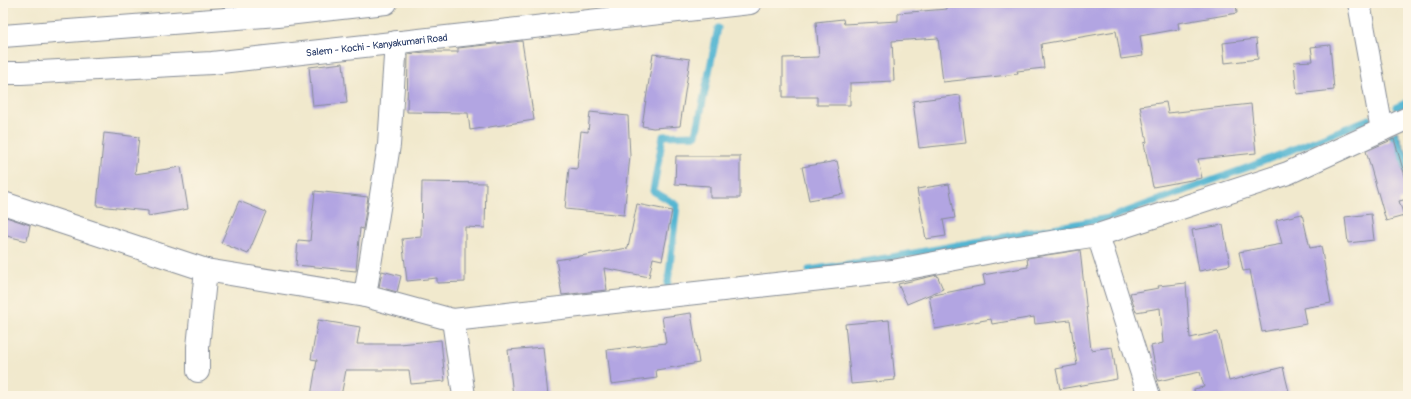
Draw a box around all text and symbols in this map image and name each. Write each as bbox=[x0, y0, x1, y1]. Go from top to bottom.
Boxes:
street label: Salem - Kochi - Kanyakumari Road bbox=[305, 32, 448, 59]

